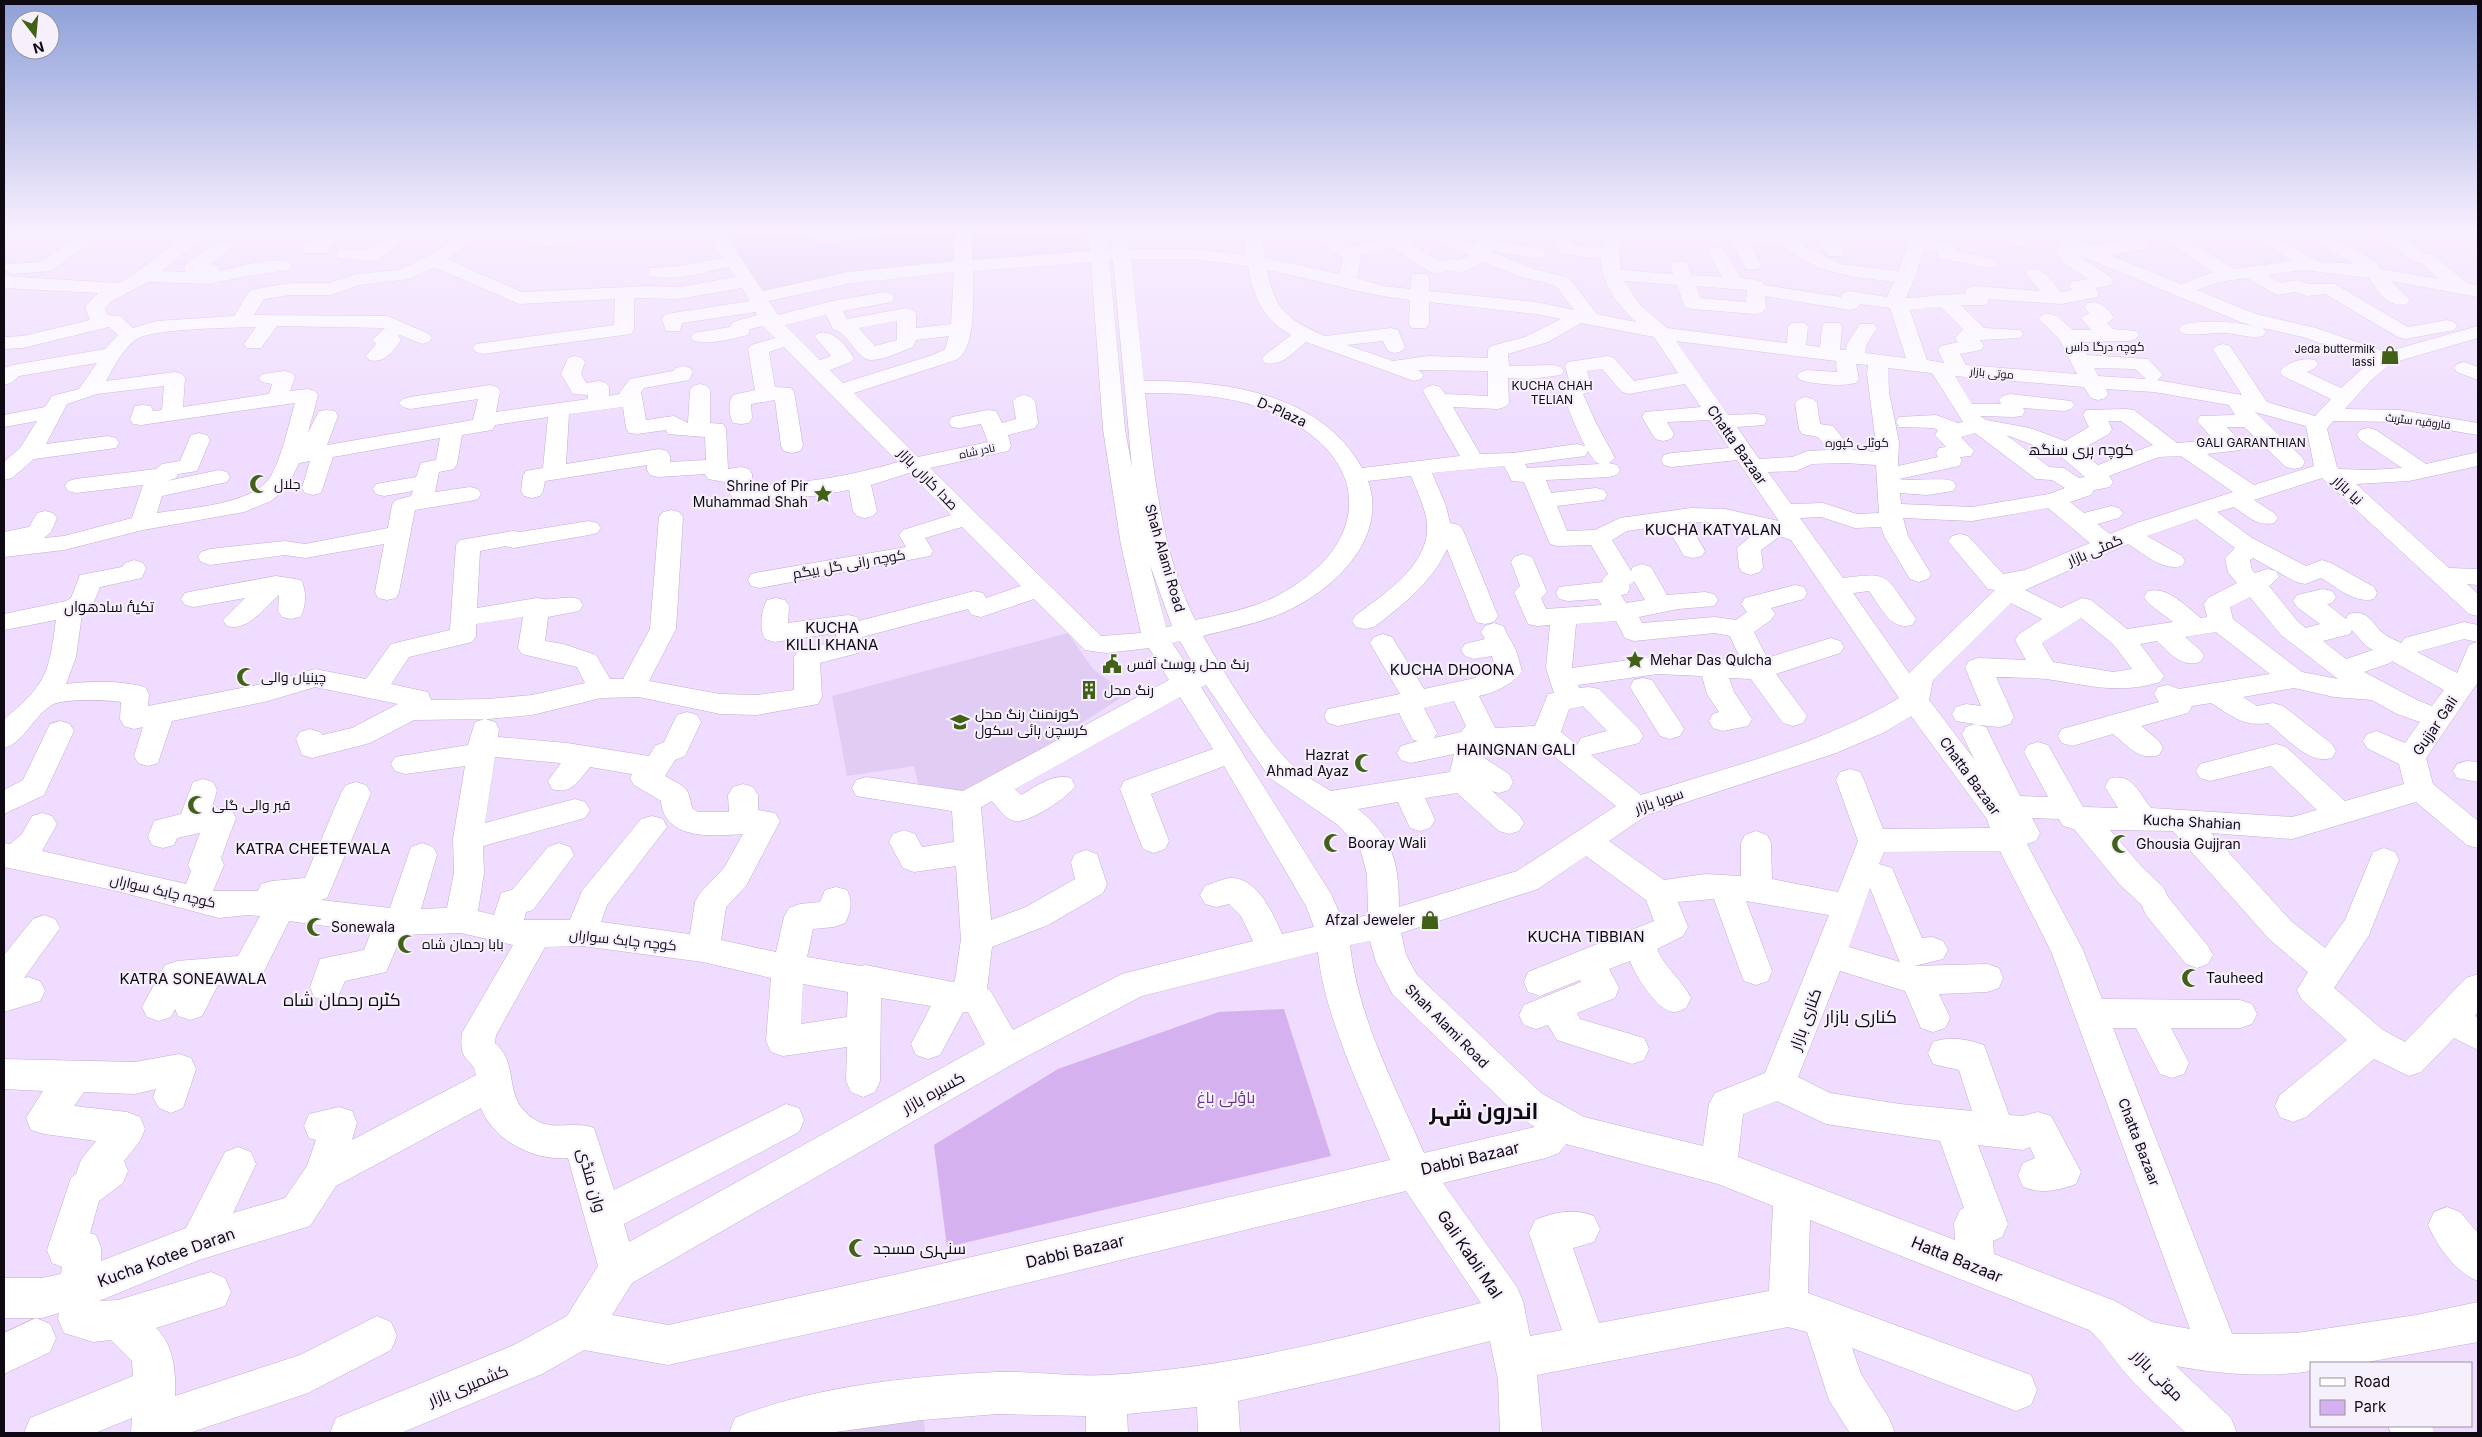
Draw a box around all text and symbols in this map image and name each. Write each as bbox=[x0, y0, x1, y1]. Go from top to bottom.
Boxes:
north arrow bbox=[10, 10, 60, 60]
text: N bbox=[31, 38, 46, 58]
district label: کوچہ درگا داس bbox=[2066, 339, 2144, 356]
place label: Jeda buttermilk lassi bbox=[2295, 342, 2375, 369]
shop icon: Jeda buttermilk lassi bbox=[2379, 344, 2401, 366]
street label: موتی بازار bbox=[1968, 364, 2015, 382]
district label: KUCHA CHAH TELIAN bbox=[1511, 378, 1593, 407]
street label: D-Plaza bbox=[1255, 393, 1310, 430]
street label: Chatta Bazaar bbox=[1704, 402, 1771, 488]
street label: فاروقیہ سٹریٹ bbox=[2385, 410, 2451, 432]
district label: کوٹلی کپورہ bbox=[1825, 435, 1889, 451]
district label: GALI GARANTHIAN bbox=[2196, 435, 2306, 450]
street label: نادر شاہ bbox=[958, 440, 996, 462]
district label: کوچہ ہری سنگھ bbox=[2028, 440, 2134, 460]
street label: صدا کاراں بازار bbox=[894, 444, 962, 513]
street label: نیا بازار bbox=[2329, 471, 2367, 508]
mosque icon: جلال bbox=[248, 473, 270, 495]
place label: جلال bbox=[274, 475, 301, 493]
place label: Shrine of Pir Muhammad Shah bbox=[693, 477, 808, 510]
place icon: Shrine of Pir Muhammad Shah bbox=[812, 483, 834, 505]
street label: Shah Alami Road bbox=[1142, 502, 1189, 614]
district label: KUCHA KATYALAN bbox=[1645, 520, 1781, 539]
street label: گمٹی بازار bbox=[2064, 530, 2125, 569]
street label: کوچہ رانی گل بیگم bbox=[791, 545, 907, 584]
district label: تکیۂ سادھواں bbox=[64, 597, 154, 617]
district label: KUCHA KILLI KHANA bbox=[786, 618, 878, 654]
place icon: Mehar Das Qulcha bbox=[1624, 649, 1646, 671]
place label: Mehar Das Qulcha bbox=[1650, 651, 1772, 668]
public building icon: رنگ محل پوسٹ آفس bbox=[1101, 653, 1123, 675]
place label: رنگ محل پوسٹ آفس bbox=[1127, 655, 1249, 674]
district label: KUCHA DHOONA bbox=[1390, 660, 1514, 679]
mosque icon: چینیاں والی bbox=[235, 666, 257, 688]
place label: چینیاں والی bbox=[261, 668, 326, 687]
building icon: رنگ محل bbox=[1078, 679, 1100, 701]
place label: رنگ محل bbox=[1104, 681, 1154, 698]
street label: Gujjar Gali bbox=[2409, 693, 2461, 759]
place label: گورنمنٹ رنگ محل کرسچن ہائی سکول bbox=[975, 705, 1088, 740]
school or university icon: گورنمنٹ رنگ محل کرسچن ہائی سکول bbox=[949, 711, 971, 733]
street label: Chatta Bazaar bbox=[1936, 733, 2005, 818]
district label: HAINGNAN GALI bbox=[1457, 740, 1575, 759]
place label: Hazrat Ahmad Ayaz bbox=[1266, 746, 1349, 779]
mosque icon: Hazrat Ahmad Ayaz bbox=[1353, 752, 1375, 774]
street label: سوہا بازار bbox=[1631, 784, 1686, 818]
mosque icon: قبر والی گلی bbox=[186, 794, 208, 816]
place label: قبر والی گلی bbox=[212, 796, 290, 813]
street label: Kucha Shahian bbox=[2143, 810, 2242, 833]
mosque icon: Booray Wali bbox=[1322, 832, 1344, 854]
mosque icon: Ghousia Gujjran bbox=[2110, 833, 2132, 855]
place label: Booray Wali bbox=[1348, 834, 1426, 851]
place label: Ghousia Gujjran bbox=[2136, 835, 2241, 852]
district label: KATRA CHEETEWALA bbox=[235, 839, 391, 858]
street label: کوچہ چابک سواراں bbox=[108, 870, 218, 913]
shop icon: Afzal Jeweler bbox=[1419, 909, 1441, 931]
place label: Afzal Jeweler bbox=[1325, 911, 1415, 928]
mosque icon: Sonewala bbox=[305, 916, 327, 938]
place label: Sonewala bbox=[331, 918, 395, 935]
street label: کوچہ چابک سواراں bbox=[568, 925, 678, 956]
district label: KUCHA TIBBIAN bbox=[1528, 927, 1644, 946]
mosque icon: بابا رحمان شاہ bbox=[396, 933, 418, 955]
place label: بابا رحمان شاہ bbox=[422, 935, 504, 952]
mosque icon: Tauheed bbox=[2180, 967, 2202, 989]
district label: KATRA SONEAWALA bbox=[119, 969, 267, 988]
place label: Tauheed bbox=[2206, 969, 2263, 986]
street label: Shah Alami Road bbox=[1402, 980, 1493, 1071]
street label: کناری بازار bbox=[1784, 985, 1826, 1054]
district label: کٹرہ رحمان شاہ bbox=[283, 989, 401, 1011]
district label: کناری بازار bbox=[1824, 1006, 1897, 1028]
street label: کسیرہ بازار bbox=[897, 1067, 968, 1118]
park label: باؤلی باغ bbox=[1197, 1087, 1255, 1109]
street label: Chatta Bazaar bbox=[2115, 1095, 2164, 1188]
district label: اندرون شہر bbox=[1429, 1098, 1538, 1126]
street label: Dabbi Bazaar bbox=[1419, 1137, 1521, 1179]
street label: وان منڈی bbox=[572, 1145, 611, 1215]
street label: Gali Kabli Mal bbox=[1433, 1206, 1507, 1302]
street label: Kucha Kotee Daran bbox=[95, 1223, 237, 1291]
street label: Dabbi Bazaar bbox=[1024, 1230, 1126, 1272]
street label: Hatta Bazaar bbox=[1908, 1232, 2006, 1286]
mosque icon: سنہری مسجد bbox=[847, 1237, 869, 1259]
place label: سنہری مسجد bbox=[873, 1238, 966, 1260]
street label: موتی بازار bbox=[2127, 1345, 2188, 1405]
street label: کشمیری بازار bbox=[424, 1360, 511, 1411]
legend bbox=[2310, 1362, 2472, 1427]
text: Road bbox=[2354, 1372, 2390, 1391]
text: Park bbox=[2354, 1397, 2387, 1416]

